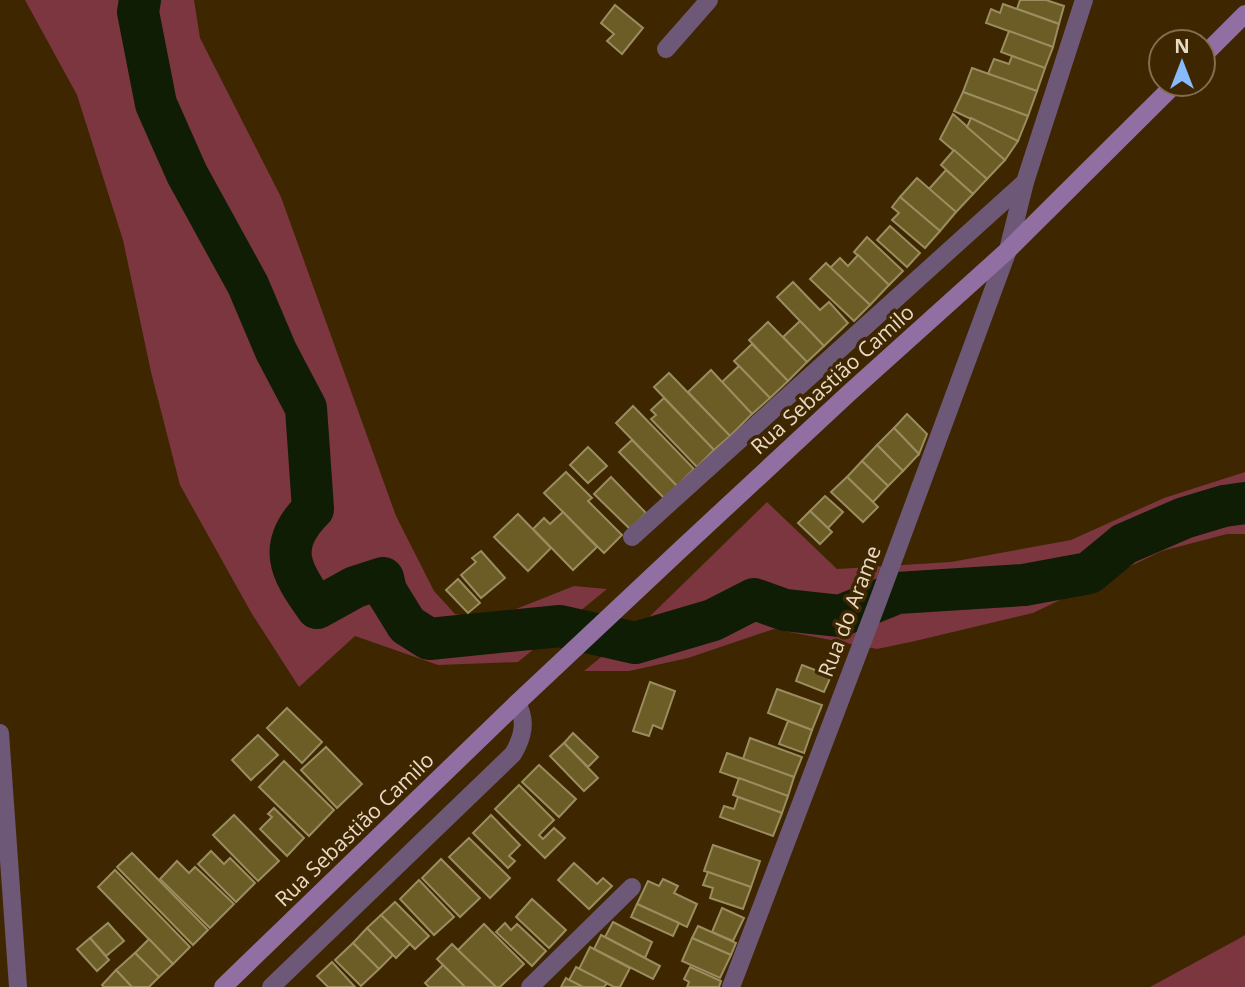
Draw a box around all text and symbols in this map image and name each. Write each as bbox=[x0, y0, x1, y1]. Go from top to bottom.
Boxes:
north arrow bbox=[1147, 28, 1217, 98]
text: N bbox=[1174, 33, 1190, 59]
street label: Rua Sebastião Camilo bbox=[744, 298, 920, 460]
street label: Rua do Arame bbox=[811, 541, 887, 681]
street label: Rua Sebastião Camilo bbox=[268, 746, 440, 912]

